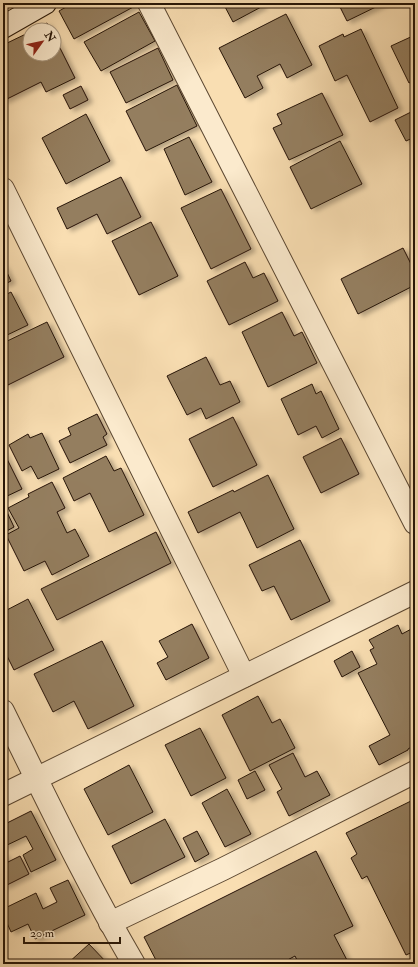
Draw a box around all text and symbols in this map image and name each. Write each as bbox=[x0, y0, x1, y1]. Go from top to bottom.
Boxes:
north arrow bbox=[22, 22, 62, 62]
text: N bbox=[41, 28, 59, 45]
scale bar bbox=[24, 919, 120, 945]
text: 20 m bbox=[30, 926, 55, 941]

